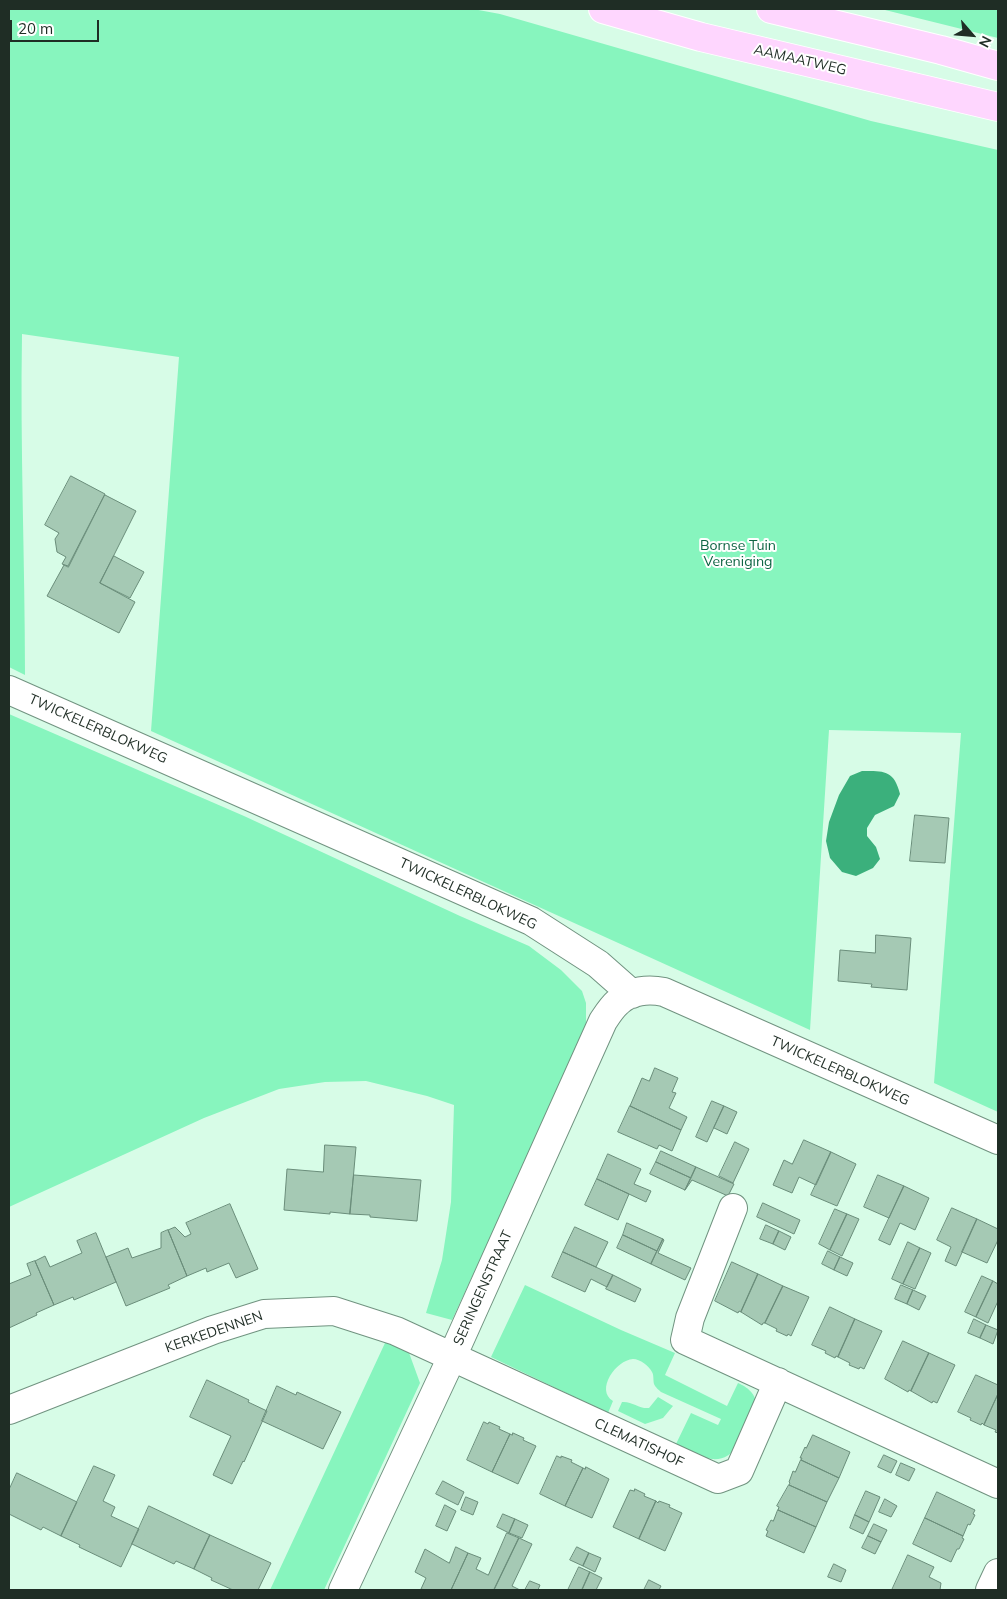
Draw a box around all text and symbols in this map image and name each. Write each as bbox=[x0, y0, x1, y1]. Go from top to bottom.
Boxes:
scale bar bbox=[12, 10, 101, 42]
north arrow bbox=[947, 10, 997, 60]
text: 20 m bbox=[18, 19, 53, 38]
text: N bbox=[975, 33, 996, 51]
street label: AAMAATWEG bbox=[752, 41, 848, 79]
park label: Bornse Tuin Vereniging bbox=[700, 538, 776, 570]
street label: TWICKELERBLOKWEG bbox=[26, 691, 170, 767]
street label: TWICKELERBLOKWEG bbox=[396, 855, 540, 933]
street label: TWICKELERBLOKWEG bbox=[768, 1033, 912, 1109]
street label: SERINGENSTRAAT bbox=[450, 1228, 516, 1348]
street label: KERKEDENNEN bbox=[163, 1307, 265, 1357]
street label: CLEMATISHOF bbox=[592, 1415, 686, 1471]

